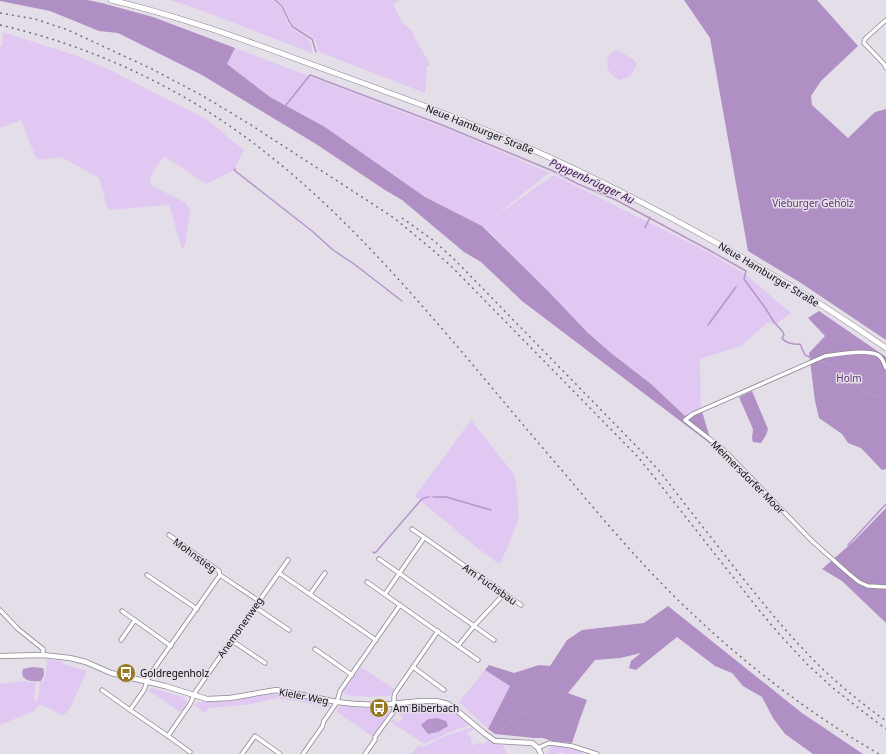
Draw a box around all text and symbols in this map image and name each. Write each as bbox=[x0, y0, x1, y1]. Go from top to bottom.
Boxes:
street label: Neue Hamburger Straße bbox=[424, 101, 537, 157]
water label: Poppenbrügger Au bbox=[547, 154, 638, 207]
park label: Vieburger Gehölz bbox=[772, 196, 854, 210]
street label: Neue Hamburger Straße bbox=[716, 238, 822, 310]
park label: Holm bbox=[836, 371, 862, 385]
street label: Meimersdorfer Moor bbox=[708, 437, 788, 517]
street label: Mohnstieg bbox=[171, 535, 219, 575]
street label: Am Fuchsbau bbox=[460, 560, 520, 608]
street label: Anemonenweg bbox=[214, 594, 266, 660]
bus stop icon: Goldregenholz bbox=[115, 662, 137, 684]
place label: Goldregenholz bbox=[140, 666, 209, 680]
street label: Kieler Weg bbox=[278, 684, 330, 708]
bus stop icon: Am Biberbach bbox=[368, 697, 390, 719]
place label: Am Biberbach bbox=[393, 701, 459, 715]

